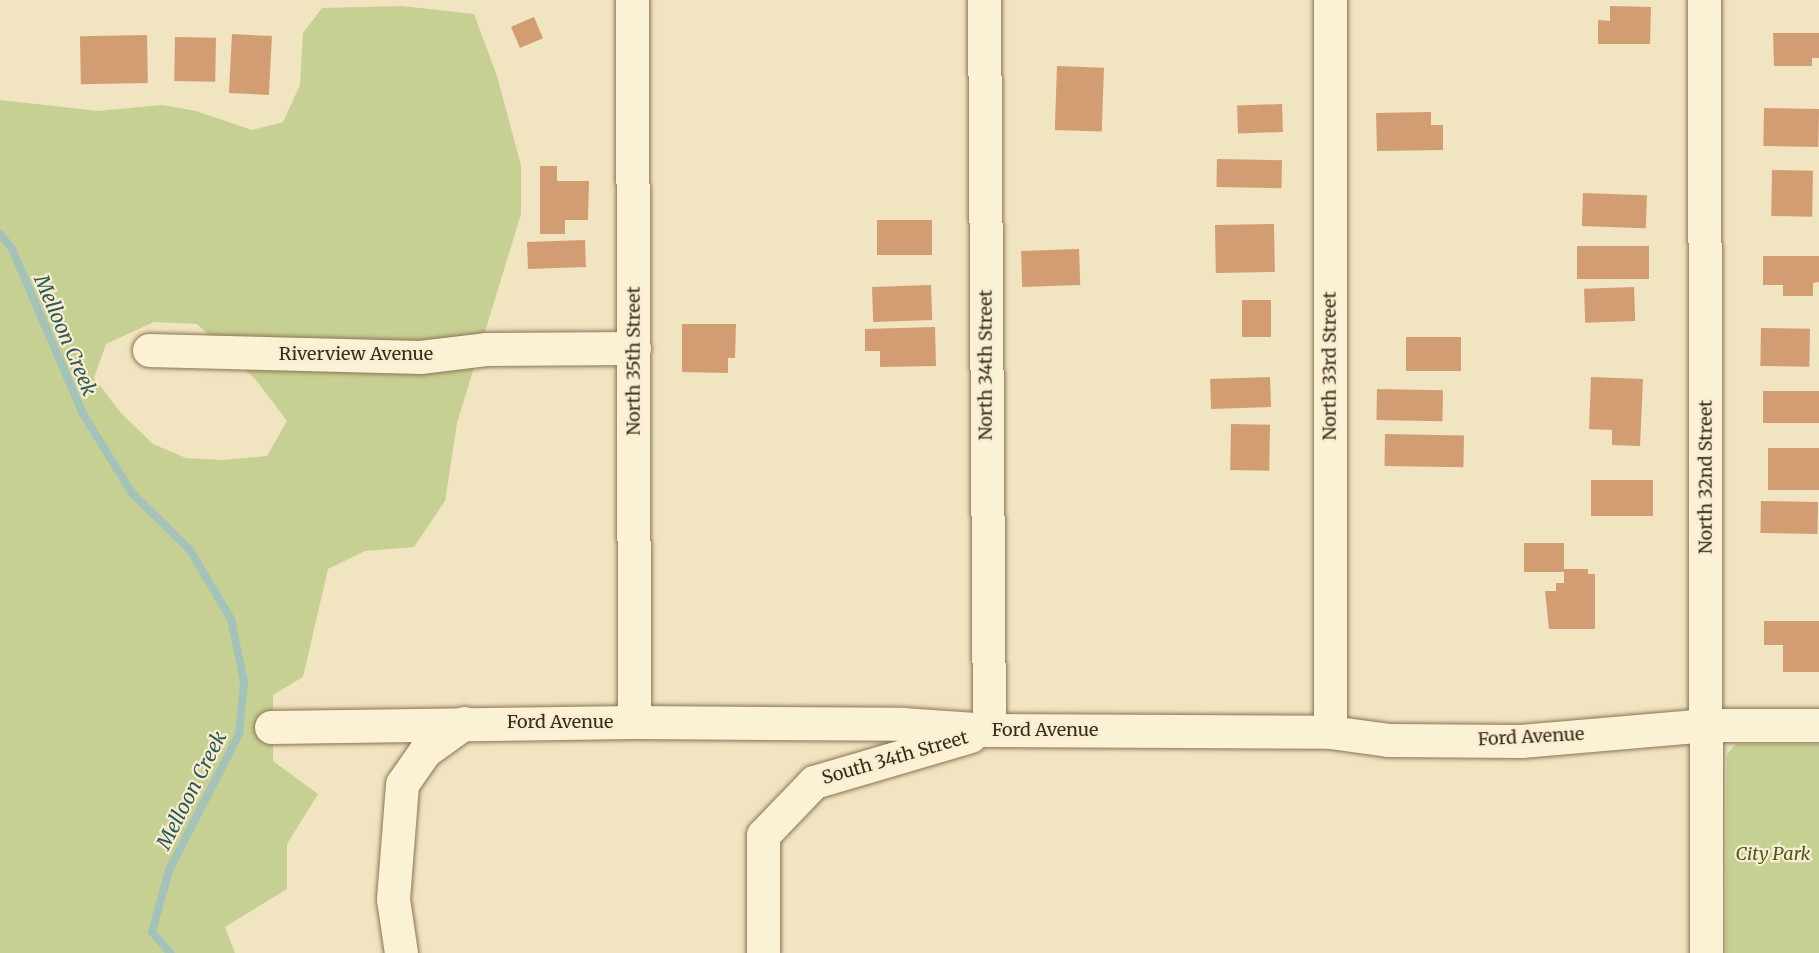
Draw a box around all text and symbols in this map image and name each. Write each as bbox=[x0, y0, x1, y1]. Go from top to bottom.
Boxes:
water label: Melloon Creek bbox=[30, 271, 102, 399]
street label: North 35th Street bbox=[623, 286, 645, 436]
street label: North 34th Street bbox=[975, 290, 997, 440]
street label: North 33rd Street bbox=[1319, 292, 1341, 440]
street label: Riverview Avenue bbox=[279, 343, 433, 365]
street label: North 32nd Street bbox=[1695, 400, 1717, 554]
street label: Ford Avenue bbox=[507, 711, 613, 733]
street label: Ford Avenue bbox=[992, 719, 1098, 741]
street label: Ford Avenue bbox=[1477, 723, 1585, 751]
water label: Melloon Creek bbox=[151, 727, 231, 853]
street label: South 34th Street bbox=[819, 727, 971, 789]
park label: City Park bbox=[1736, 843, 1810, 865]

